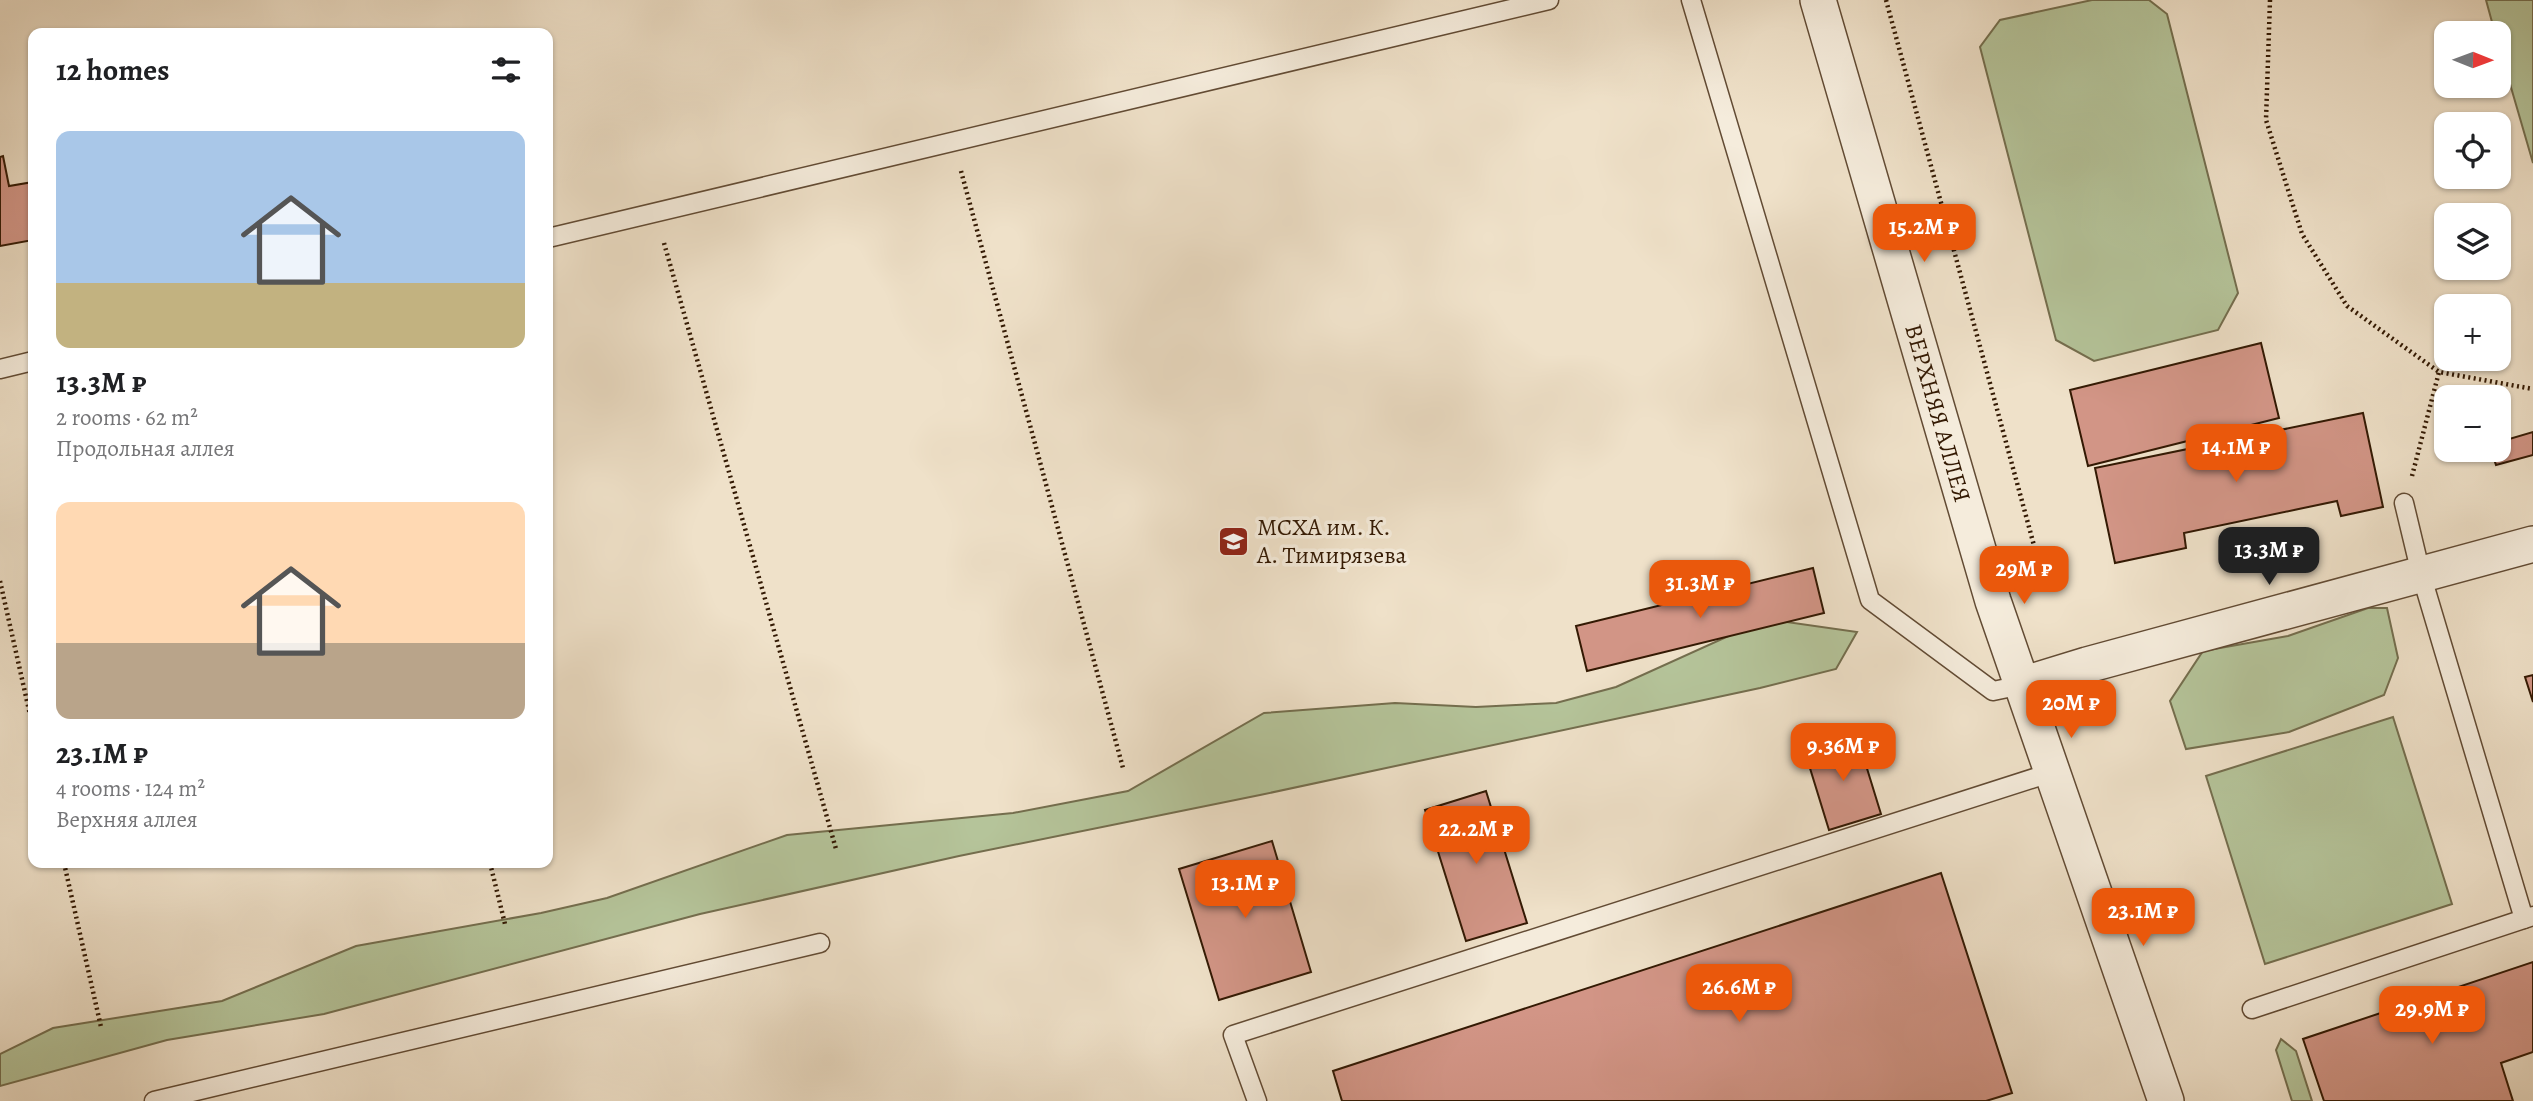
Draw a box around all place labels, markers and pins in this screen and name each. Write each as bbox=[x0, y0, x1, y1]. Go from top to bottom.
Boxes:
pin: 15.2M ₽ bbox=[1859, 204, 1989, 264]
pin: 14.1M ₽ bbox=[2171, 424, 2301, 484]
place label: МСХА им. К. А. Тимирязева bbox=[1256, 511, 1407, 571]
school or university icon: МСХА им. К. А. Тимирязева bbox=[1217, 524, 1251, 558]
pin: 13.3M ₽ bbox=[2204, 528, 2334, 587]
pin: 29M ₽ bbox=[1975, 546, 2073, 606]
pin: 31.3M ₽ bbox=[1635, 560, 1765, 620]
pin: 20M ₽ bbox=[2022, 680, 2120, 740]
pin: 9.36M ₽ bbox=[1778, 724, 1908, 783]
pin: 22.2M ₽ bbox=[1411, 806, 1541, 866]
pin: 13.1M ₽ bbox=[1180, 860, 1310, 920]
pin: 23.1M ₽ bbox=[2078, 888, 2208, 948]
pin: 26.6M ₽ bbox=[1674, 964, 1804, 1024]
pin: 29.9M ₽ bbox=[2367, 986, 2497, 1046]

